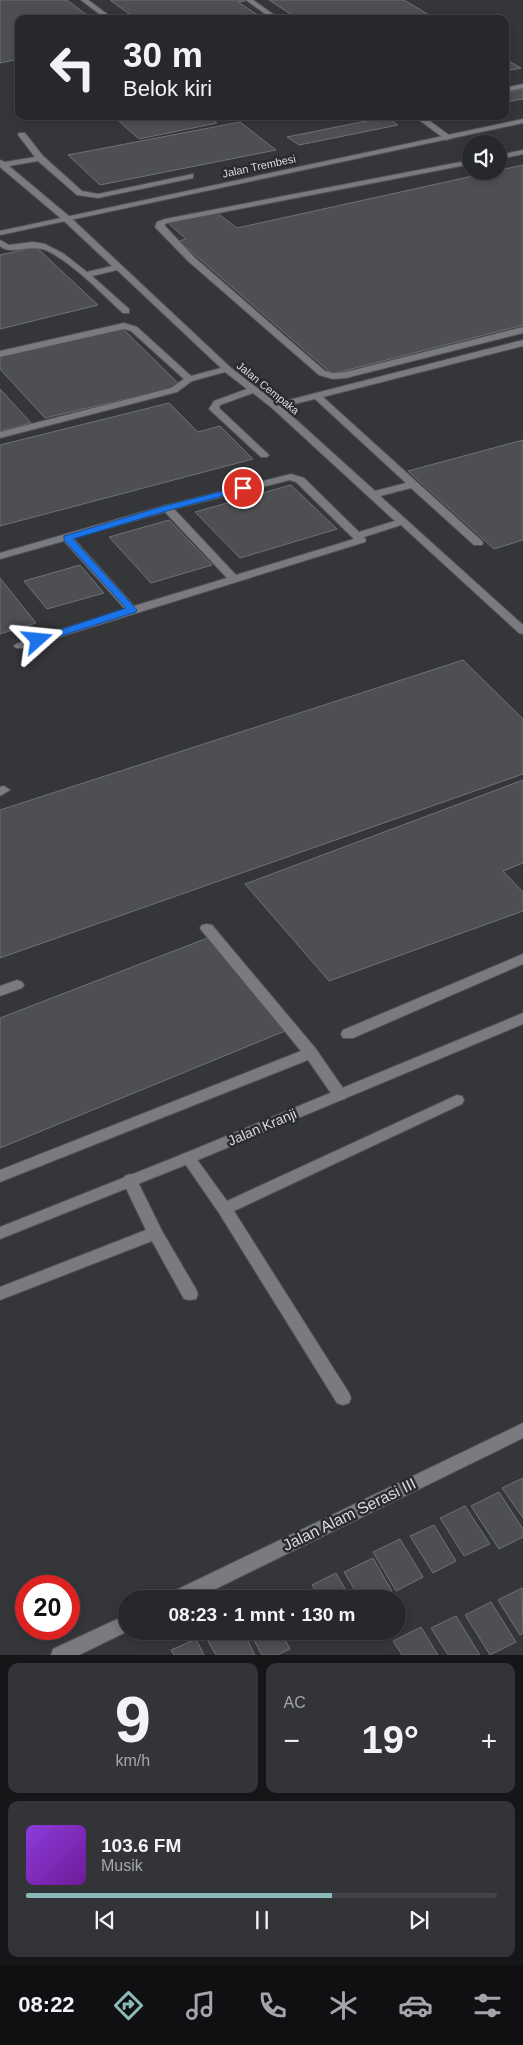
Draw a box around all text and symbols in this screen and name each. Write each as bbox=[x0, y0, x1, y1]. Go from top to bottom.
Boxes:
icon: left bbox=[40, 35, 105, 100]
text: 30 m bbox=[123, 35, 203, 74]
text: Belok kiri bbox=[123, 76, 212, 101]
map controls bbox=[462, 135, 507, 180]
button: sound bbox=[462, 135, 507, 180]
street label: Jalan Trembesi bbox=[221, 152, 297, 180]
street label: Jalan Cempaka bbox=[235, 359, 302, 417]
pin bbox=[222, 467, 264, 509]
icon: arrive bbox=[229, 474, 257, 502]
position arrow bbox=[11, 613, 63, 665]
street label: Jalan Kranji bbox=[225, 1105, 299, 1149]
street label: Jalan Alam Serasi III bbox=[280, 1475, 418, 1554]
speed limit sign: 20 bbox=[15, 1575, 80, 1640]
text: 08:23 · 1 mnt · 130 m bbox=[169, 1604, 355, 1625]
text: 9 bbox=[115, 1683, 151, 1756]
text: AC bbox=[284, 1694, 306, 1711]
text: 19° bbox=[362, 1719, 419, 1761]
text: − bbox=[284, 1725, 300, 1756]
text: + bbox=[481, 1725, 497, 1756]
text: km/h bbox=[115, 1752, 150, 1769]
text: 103.6 FM bbox=[101, 1835, 181, 1856]
text: Musik bbox=[101, 1857, 143, 1874]
icon: previous bbox=[91, 1906, 119, 1934]
icon: pause bbox=[248, 1906, 276, 1934]
icon: next bbox=[405, 1906, 433, 1934]
icon: directions bbox=[111, 1988, 146, 2023]
icon: music bbox=[183, 1988, 218, 2023]
icon: phone bbox=[255, 1988, 290, 2023]
icon: climate bbox=[326, 1988, 361, 2023]
icon: car bbox=[398, 1988, 433, 2023]
icon: filters bbox=[470, 1988, 505, 2023]
text: 08:22 bbox=[18, 1992, 75, 2017]

